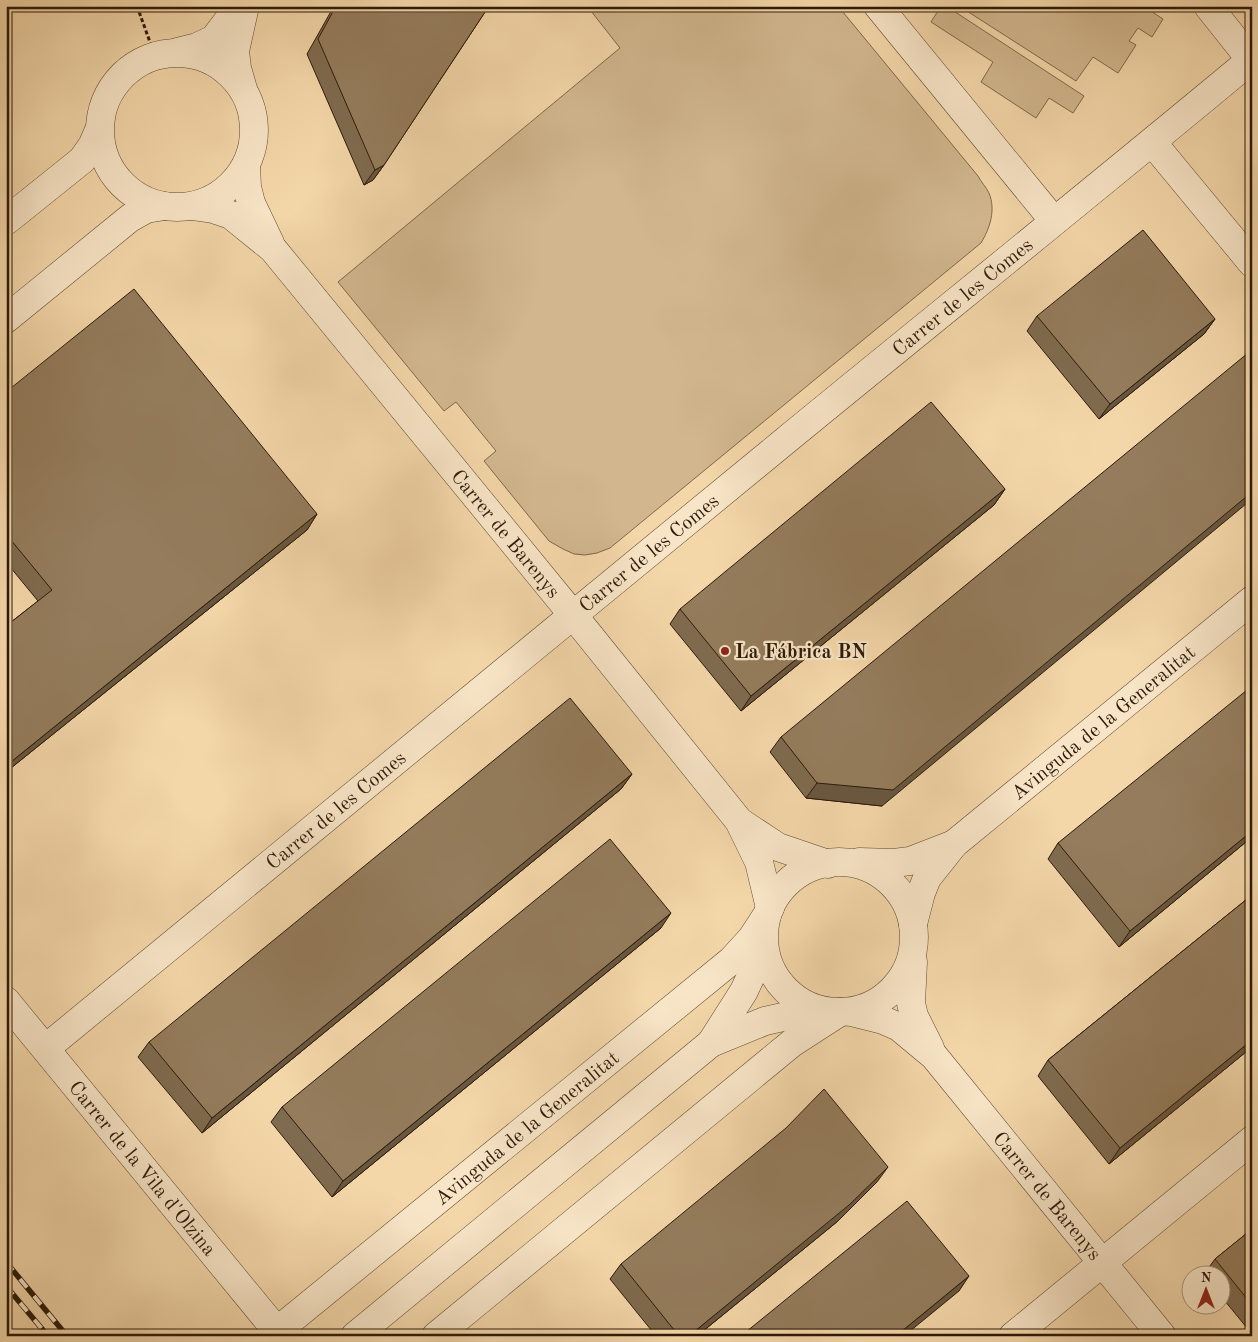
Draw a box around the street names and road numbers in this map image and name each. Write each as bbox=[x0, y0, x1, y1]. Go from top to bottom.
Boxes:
street label: Carrer de les Comes bbox=[890, 235, 1037, 361]
street label: Carrer de Barenys bbox=[446, 467, 563, 603]
street label: Carrer de les Comes bbox=[576, 491, 723, 617]
street label: Avinguda de la Generalitat bbox=[1008, 643, 1200, 805]
street label: Carrer de les Comes bbox=[263, 748, 410, 874]
street label: Avinguda de la Generalitat bbox=[432, 1048, 624, 1210]
street label: Carrer de la Vila d'Olzina bbox=[64, 1078, 219, 1260]
street label: Carrer de Barenys bbox=[988, 1129, 1104, 1265]

